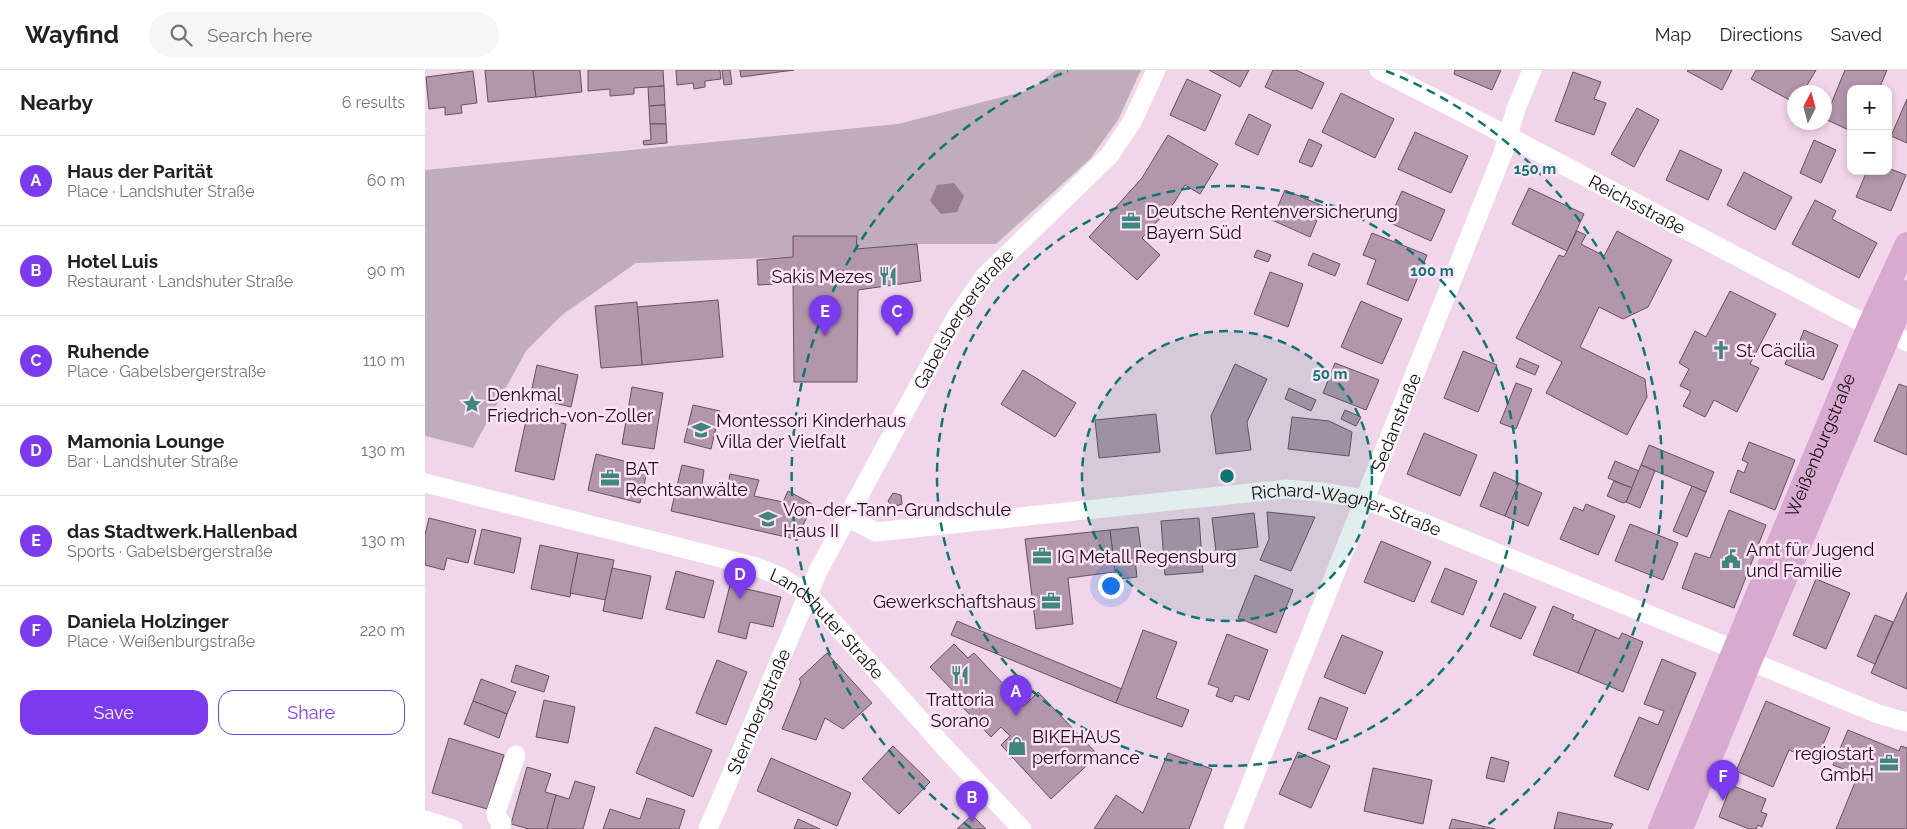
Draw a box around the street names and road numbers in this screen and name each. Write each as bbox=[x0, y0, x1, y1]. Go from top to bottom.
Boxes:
street label: Reichsstraße bbox=[1585, 170, 1690, 238]
street label: Gabelsbergerstraße bbox=[909, 244, 1018, 392]
street label: Sedanstraße bbox=[1366, 370, 1425, 475]
street label: Weißenburgstraße bbox=[1780, 370, 1859, 520]
street label: Richard-Wagner-Straße bbox=[1250, 478, 1445, 540]
street label: Landshuter Straße bbox=[767, 563, 889, 683]
street label: Sternbergstraße bbox=[722, 645, 794, 777]

